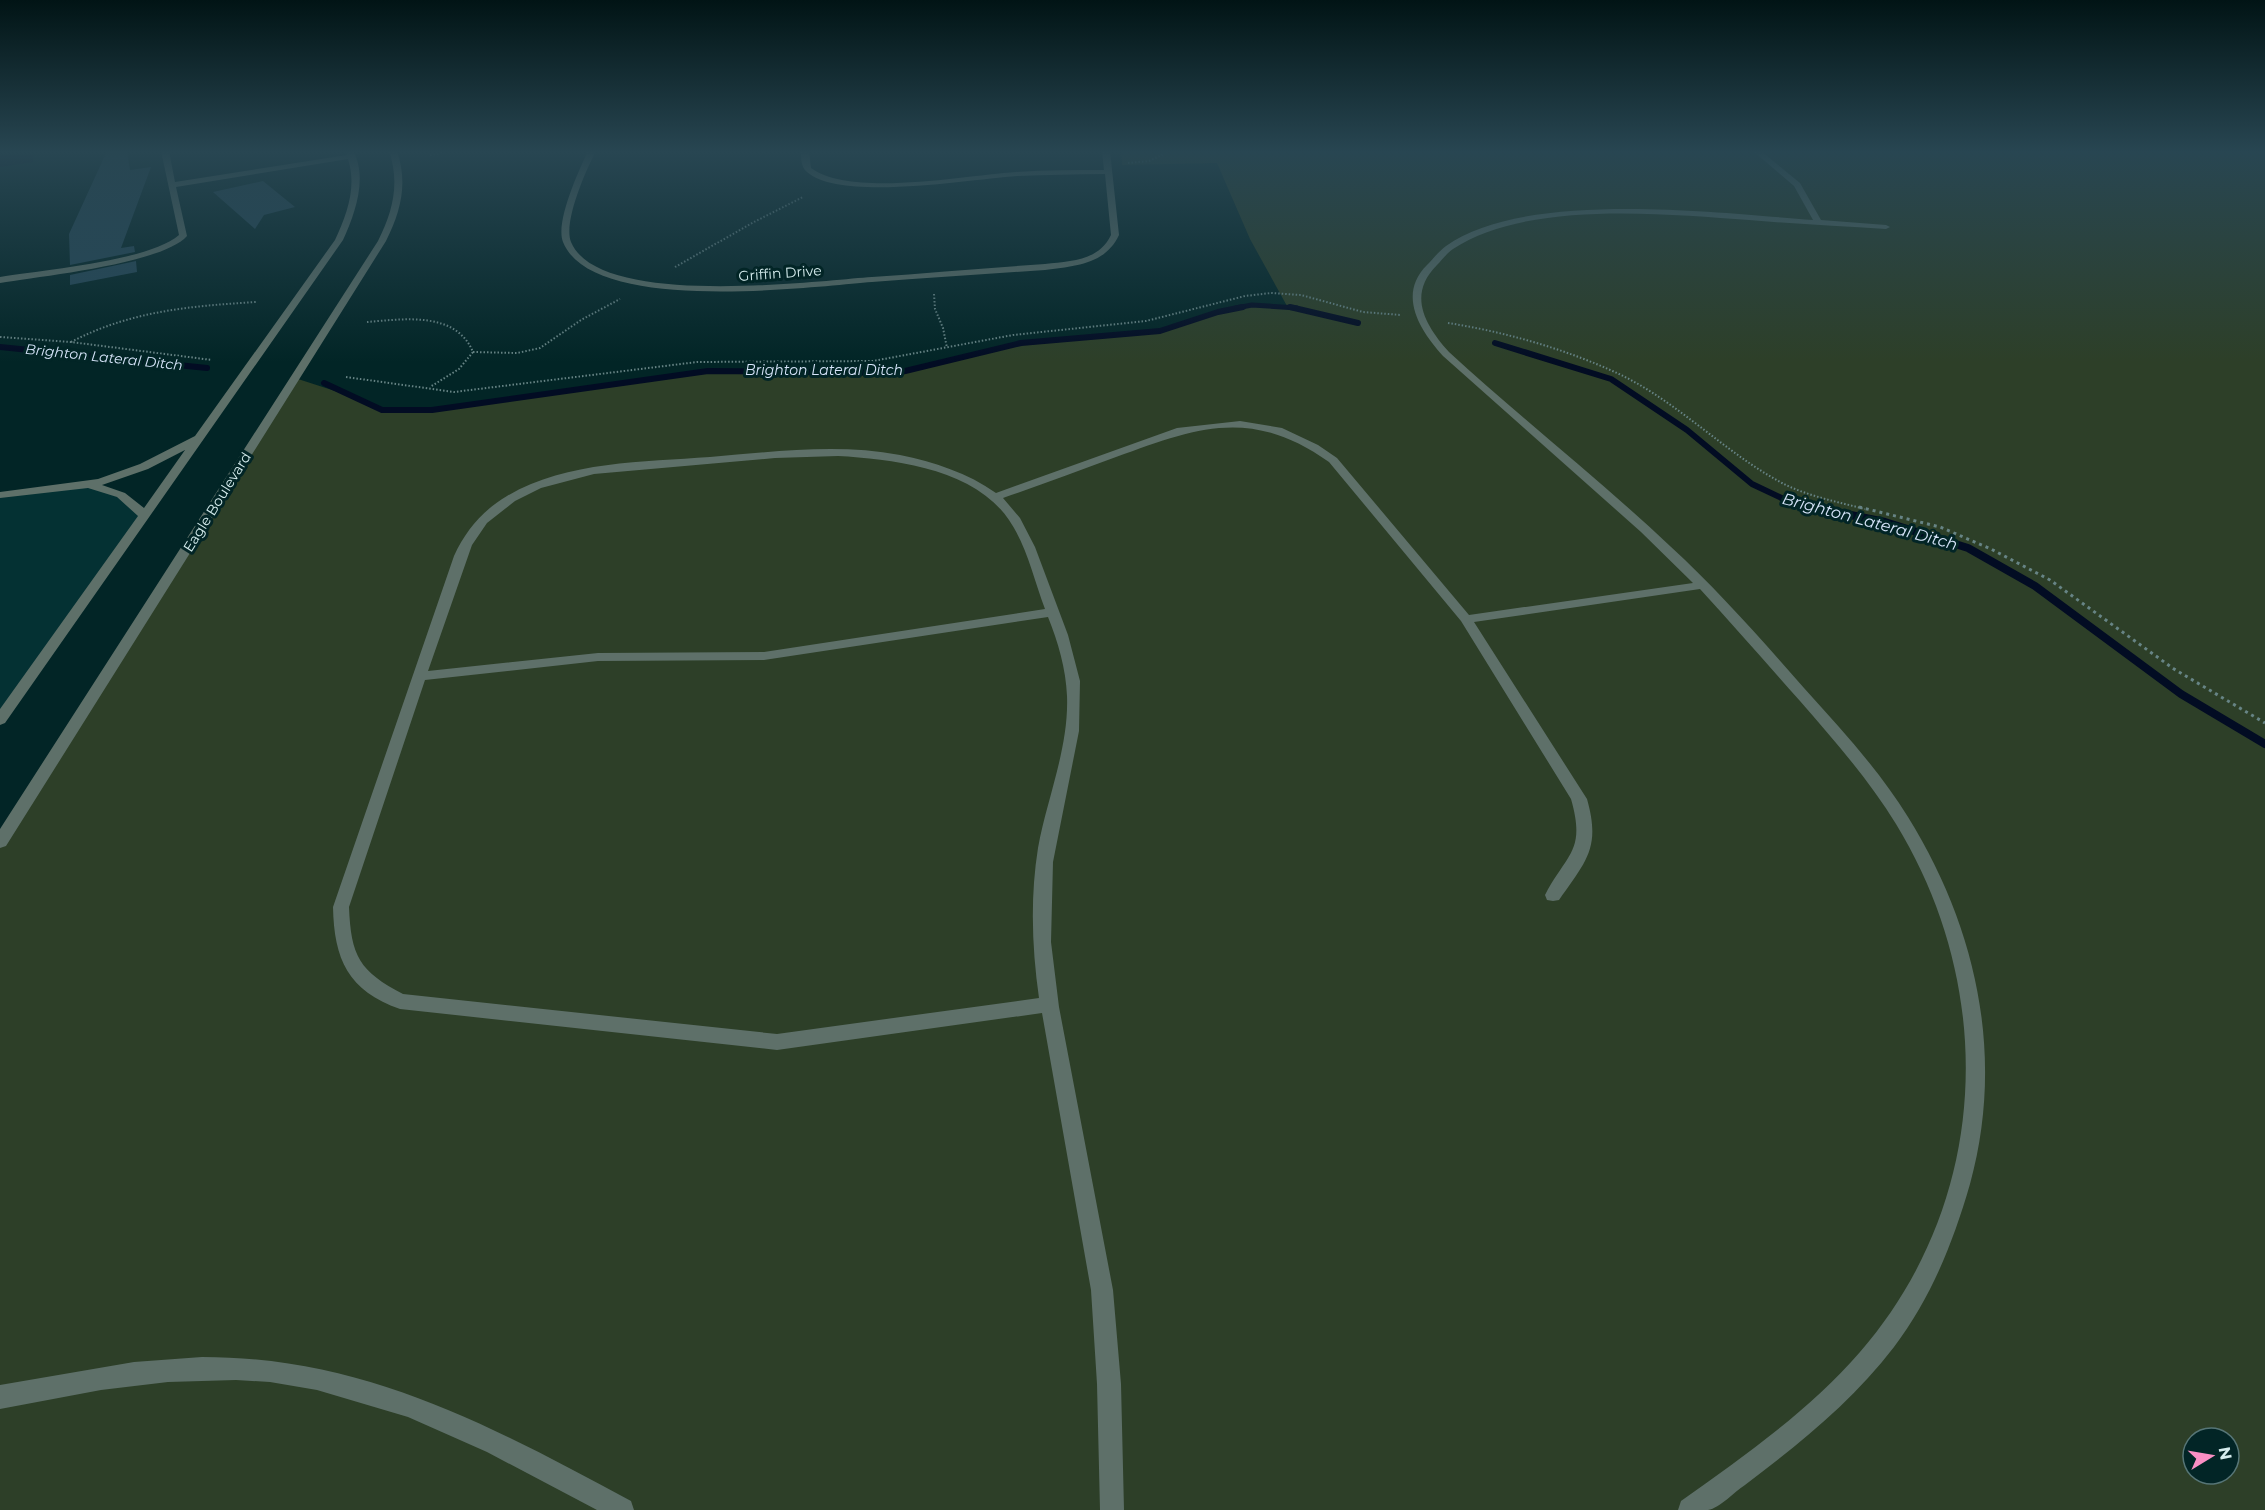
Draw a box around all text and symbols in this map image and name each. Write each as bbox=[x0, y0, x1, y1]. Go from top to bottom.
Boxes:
street label: Griffin Drive bbox=[738, 261, 822, 285]
water label: Brighton Lateral Ditch bbox=[24, 340, 184, 374]
water label: Brighton Lateral Ditch bbox=[745, 361, 903, 379]
street label: Eagle Boulevard bbox=[179, 449, 255, 555]
water label: Brighton Lateral Ditch bbox=[1780, 489, 1960, 554]
north arrow bbox=[2181, 1426, 2241, 1486]
text: N bbox=[2215, 1445, 2236, 1461]

